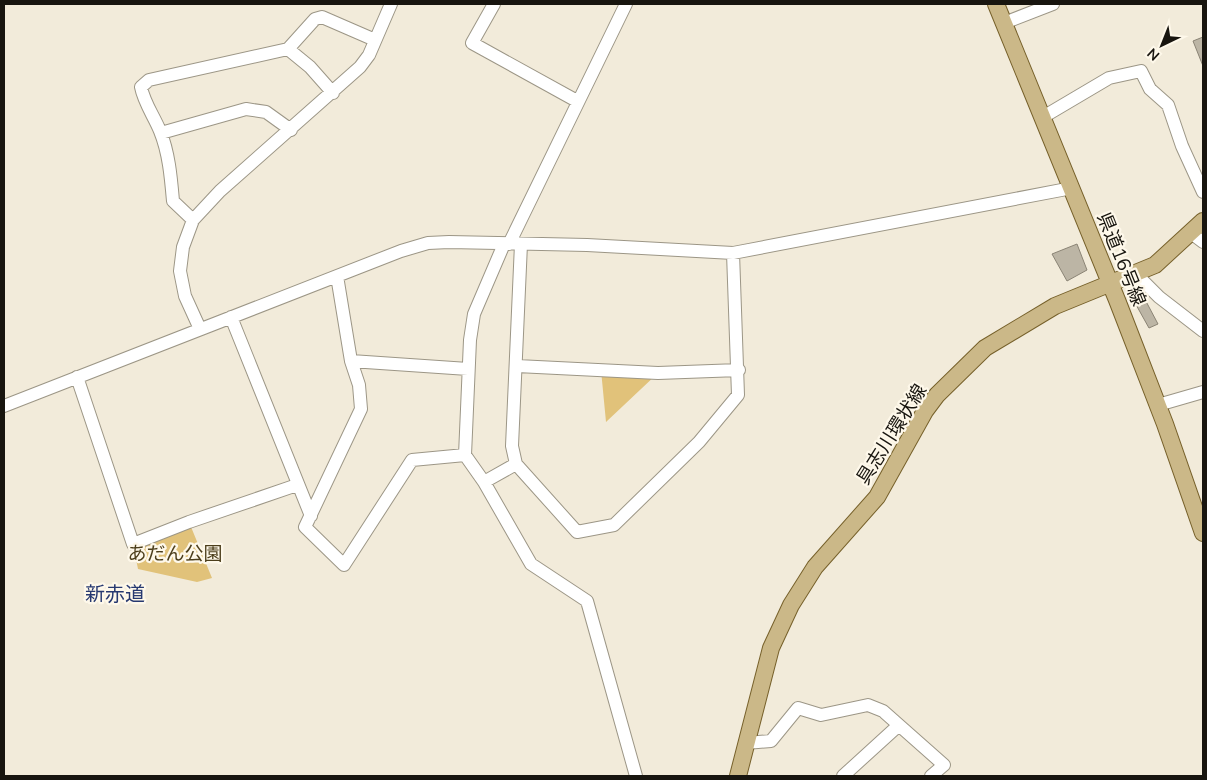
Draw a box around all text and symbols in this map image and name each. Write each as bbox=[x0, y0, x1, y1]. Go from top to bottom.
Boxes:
north arrow bbox=[1137, 20, 1187, 70]
text: N bbox=[1143, 44, 1163, 65]
street label: 県道16号線 bbox=[1092, 209, 1152, 309]
street label: 具志川環状線 bbox=[851, 379, 931, 489]
park label: あだん公園 bbox=[127, 541, 223, 565]
district label: 新赤道 bbox=[85, 581, 145, 606]

